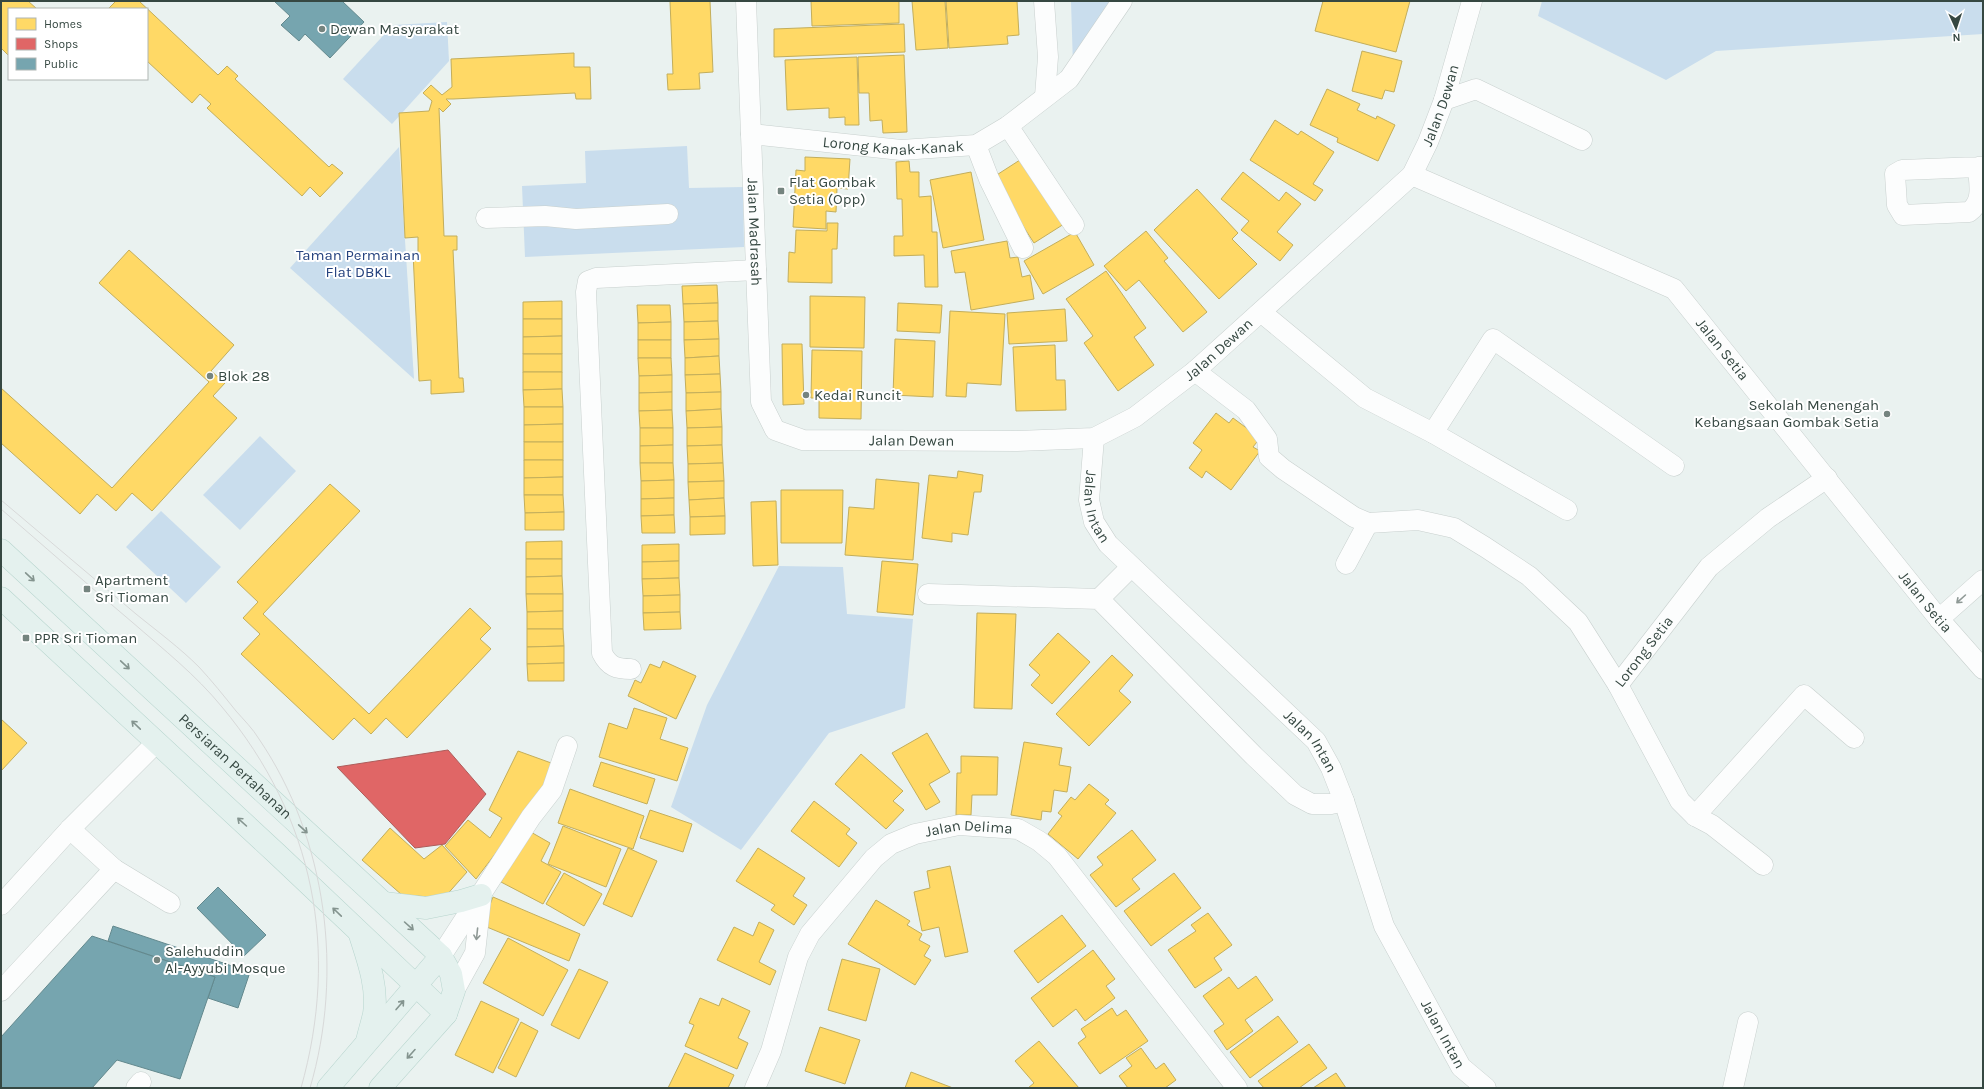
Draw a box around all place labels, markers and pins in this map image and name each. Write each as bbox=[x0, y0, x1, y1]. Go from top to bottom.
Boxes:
place label: Dewan Masyarakat bbox=[330, 20, 460, 38]
marker: Dewan Masyarakat bbox=[317, 24, 327, 34]
place label: Flat Gombak Setia (Opp) bbox=[789, 173, 876, 208]
marker: Flat Gombak Setia (Opp) bbox=[776, 186, 786, 196]
place label: Blok 28 bbox=[218, 367, 270, 385]
marker: Blok 28 bbox=[205, 371, 215, 381]
place label: Kedai Runcit bbox=[814, 386, 902, 404]
marker: Kedai Runcit bbox=[801, 390, 811, 400]
place label: Sekolah Menengah Kebangsaan Gombak Setia bbox=[1694, 396, 1879, 431]
marker: Sekolah Menengah Kebangsaan Gombak Setia bbox=[1882, 409, 1892, 419]
place label: Apartment Sri Tioman bbox=[95, 571, 169, 606]
marker: Apartment Sri Tioman bbox=[82, 584, 92, 594]
place label: PPR Sri Tioman bbox=[34, 629, 137, 647]
marker: PPR Sri Tioman bbox=[21, 633, 31, 643]
place label: Salehuddin Al-Ayyubi Mosque bbox=[165, 942, 286, 977]
marker: Salehuddin Al-Ayyubi Mosque bbox=[152, 955, 162, 965]

